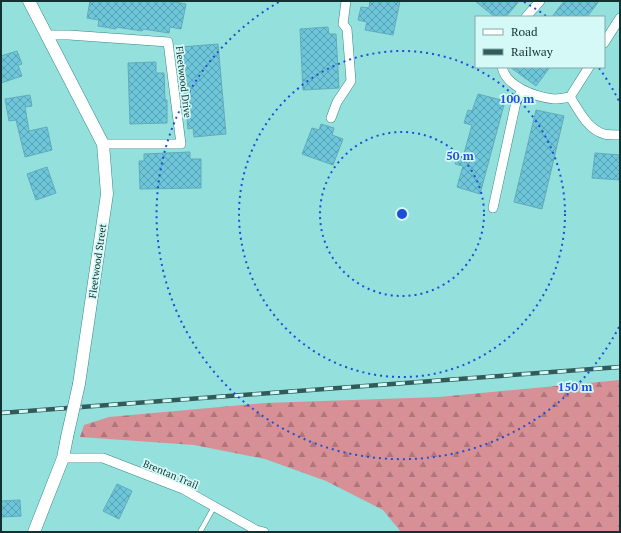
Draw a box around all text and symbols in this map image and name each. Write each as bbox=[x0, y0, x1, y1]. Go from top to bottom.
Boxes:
legend bbox=[475, 16, 605, 68]
text: Road bbox=[511, 24, 538, 39]
text: Railway bbox=[511, 44, 554, 59]
street label: Fleetwood Drive bbox=[173, 45, 194, 119]
text: 100 m bbox=[500, 91, 534, 106]
text: 50 m bbox=[446, 148, 474, 163]
centre of rings bbox=[395, 207, 409, 221]
street label: Fleetwood Street bbox=[86, 223, 109, 299]
text: 150 m bbox=[558, 379, 592, 394]
street label: Brentan Trail bbox=[141, 457, 200, 492]

